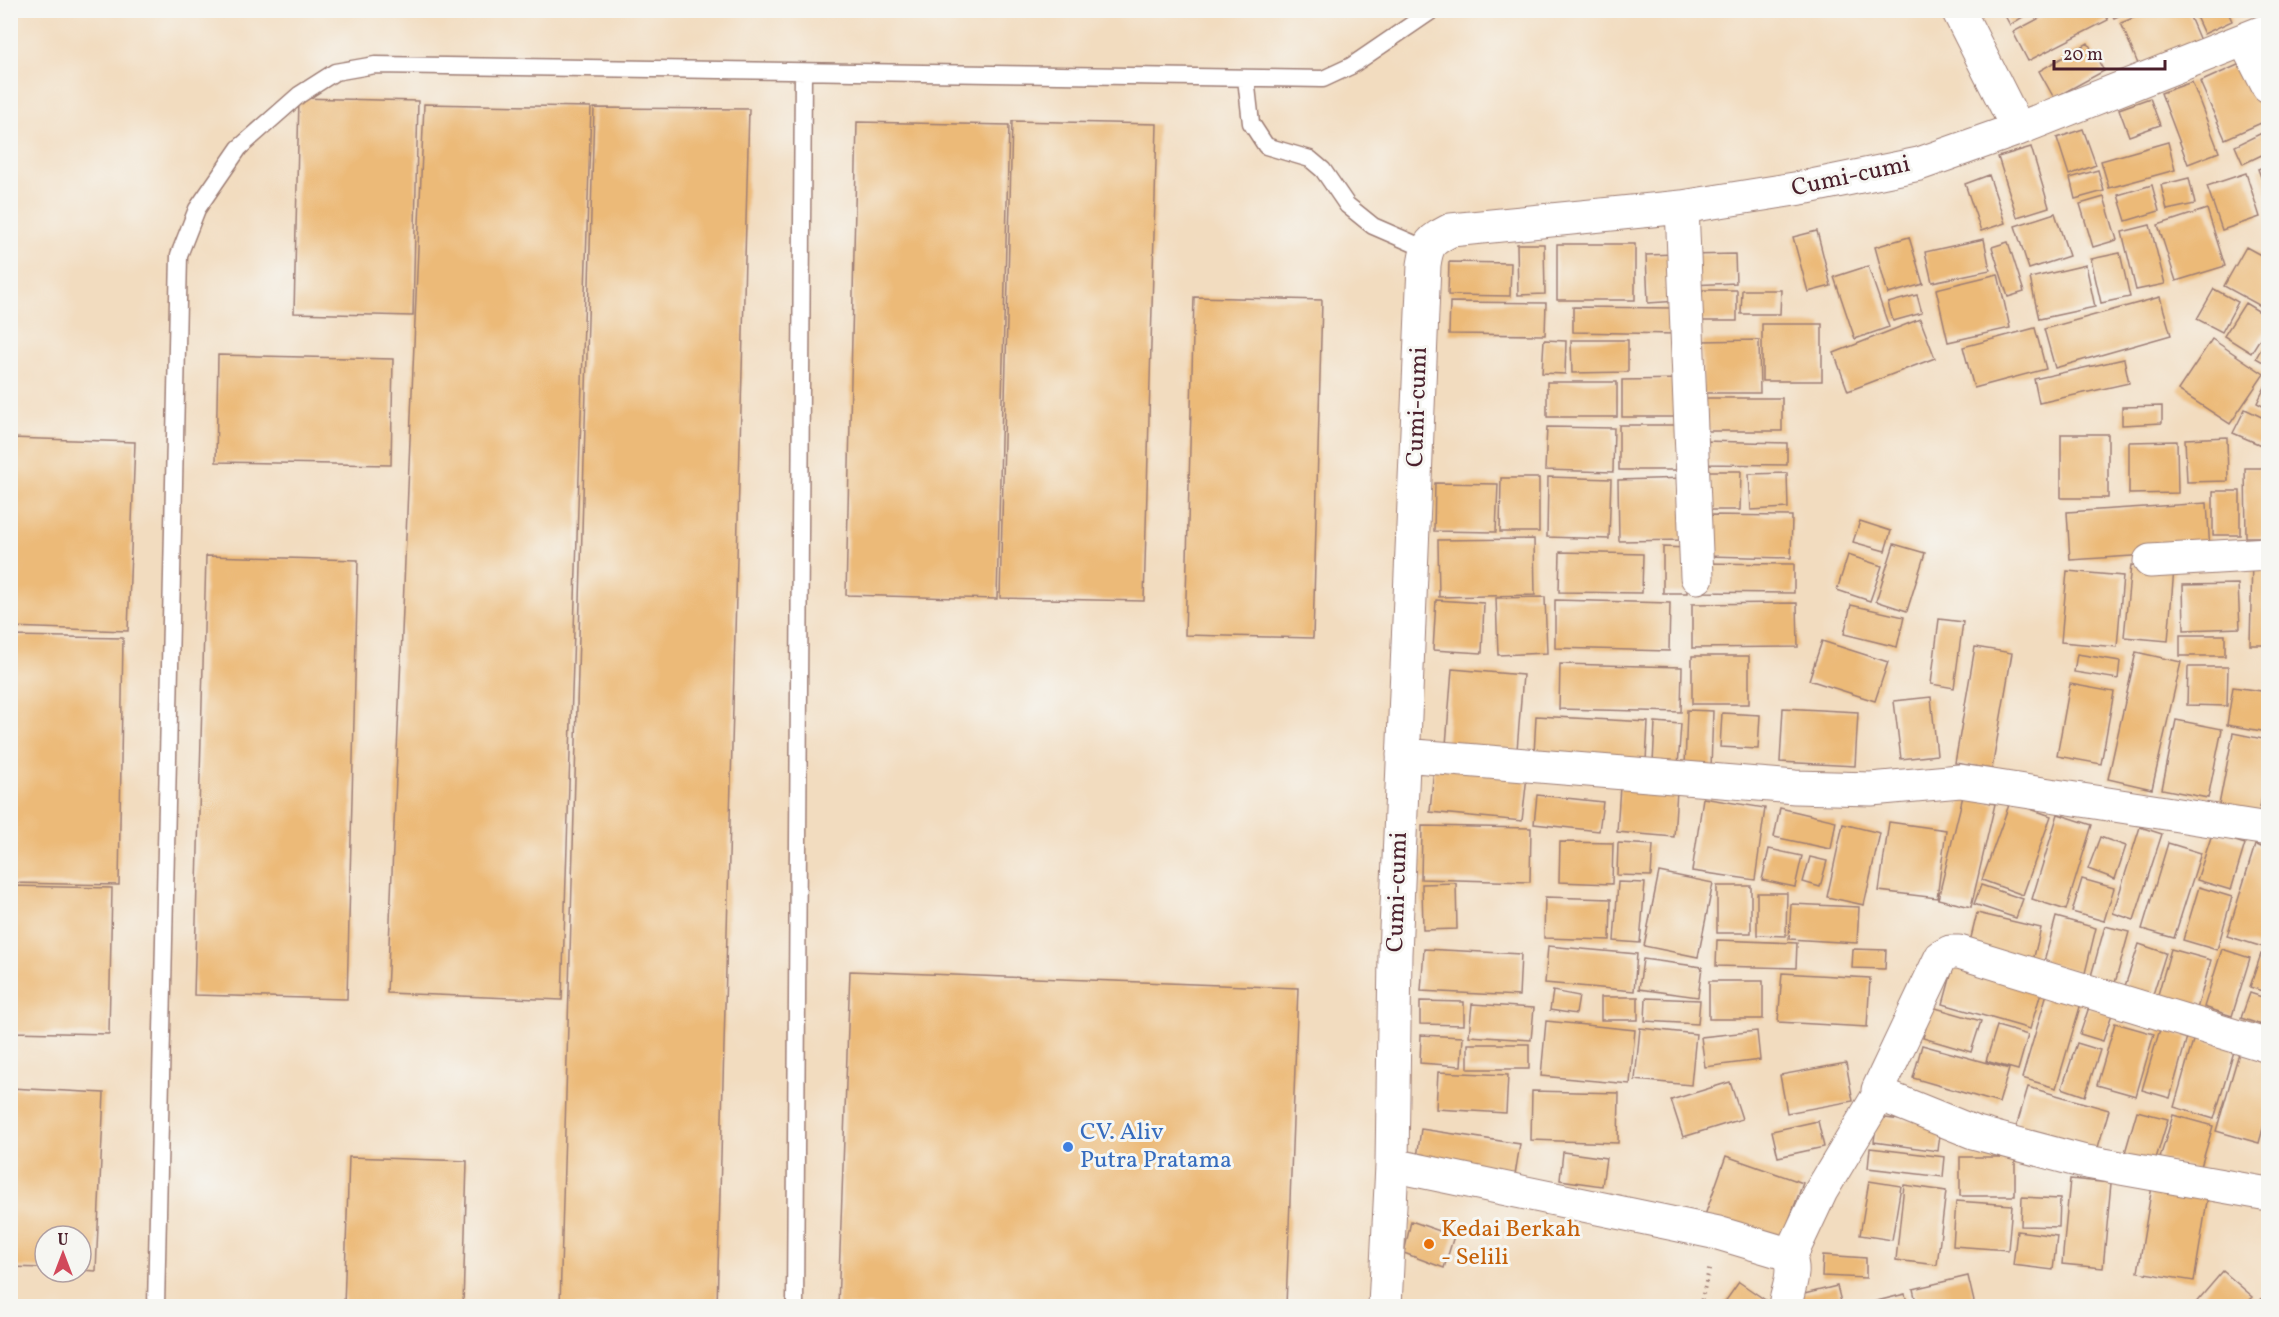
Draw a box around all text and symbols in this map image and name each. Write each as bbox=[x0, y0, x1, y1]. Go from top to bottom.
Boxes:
scale bar bbox=[2054, 33, 2165, 71]
text: 20 m bbox=[2063, 43, 2103, 68]
street label: Cumi-cumi bbox=[1789, 148, 1913, 206]
street label: Cumi-cumi bbox=[1399, 346, 1437, 468]
street label: Cumi-cumi bbox=[1379, 831, 1417, 953]
place label: CV. Aliv Putra Pratama bbox=[1080, 1116, 1232, 1178]
marker: CV. Aliv Putra Pratama bbox=[1061, 1140, 1075, 1154]
place label: Kedai Berkah - Selili bbox=[1441, 1213, 1581, 1275]
north arrow bbox=[33, 1224, 93, 1284]
text: U bbox=[58, 1230, 69, 1252]
marker: Kedai Berkah - Selili bbox=[1422, 1237, 1436, 1251]

